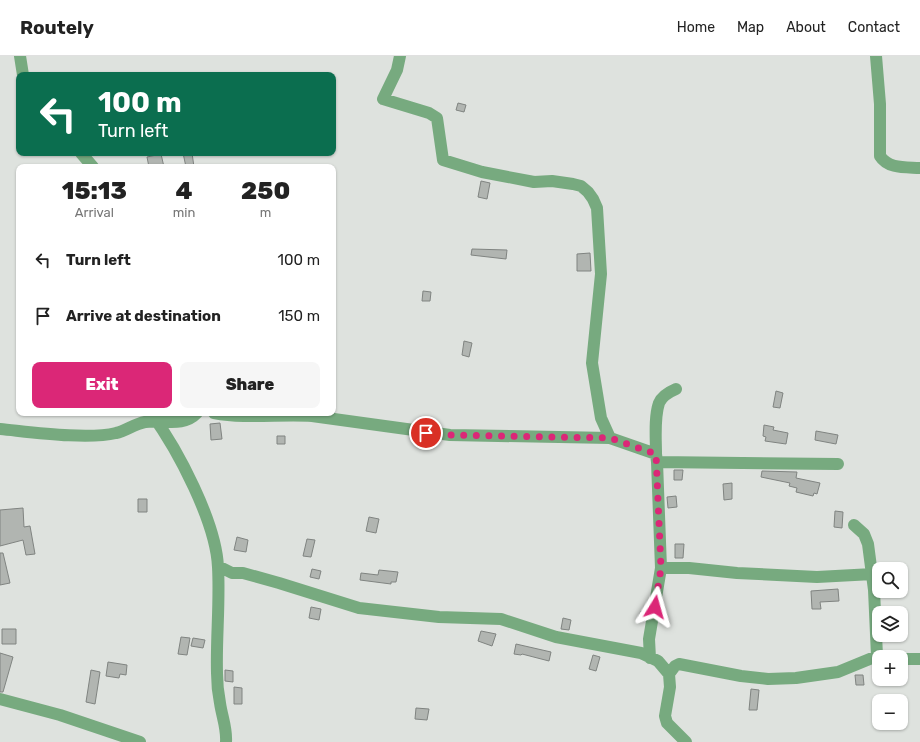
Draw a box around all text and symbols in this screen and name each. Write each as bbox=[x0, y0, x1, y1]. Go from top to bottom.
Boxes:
text: Routely bbox=[20, 16, 94, 39]
text: Home bbox=[677, 19, 715, 36]
text: Map bbox=[737, 19, 764, 36]
text: About bbox=[786, 19, 826, 36]
text: Contact bbox=[848, 19, 900, 36]
text: 100 m bbox=[98, 86, 182, 119]
icon: left bbox=[32, 88, 84, 140]
text: Turn left bbox=[98, 120, 168, 142]
text: 15:13 bbox=[62, 177, 127, 205]
text: 4 bbox=[176, 177, 193, 205]
text: 250 bbox=[241, 177, 290, 205]
text: Arrival bbox=[75, 205, 114, 220]
text: min bbox=[173, 205, 195, 220]
text: m bbox=[260, 205, 271, 220]
icon: left bbox=[32, 249, 54, 271]
text: Turn left bbox=[66, 251, 131, 269]
text: 100 m bbox=[278, 251, 320, 269]
icon: arrive bbox=[32, 305, 54, 327]
text: Arrive at destination bbox=[66, 307, 221, 325]
text: 150 m bbox=[278, 307, 320, 325]
button: Exit bbox=[32, 362, 172, 408]
button: Share bbox=[180, 362, 320, 408]
pin bbox=[409, 416, 443, 450]
icon: arrive bbox=[415, 422, 437, 444]
map controls bbox=[872, 562, 908, 730]
button: search bbox=[872, 562, 908, 598]
position arrow bbox=[634, 586, 676, 628]
button: layers bbox=[872, 606, 908, 642]
button: + bbox=[872, 650, 908, 686]
button: − bbox=[872, 694, 908, 730]

